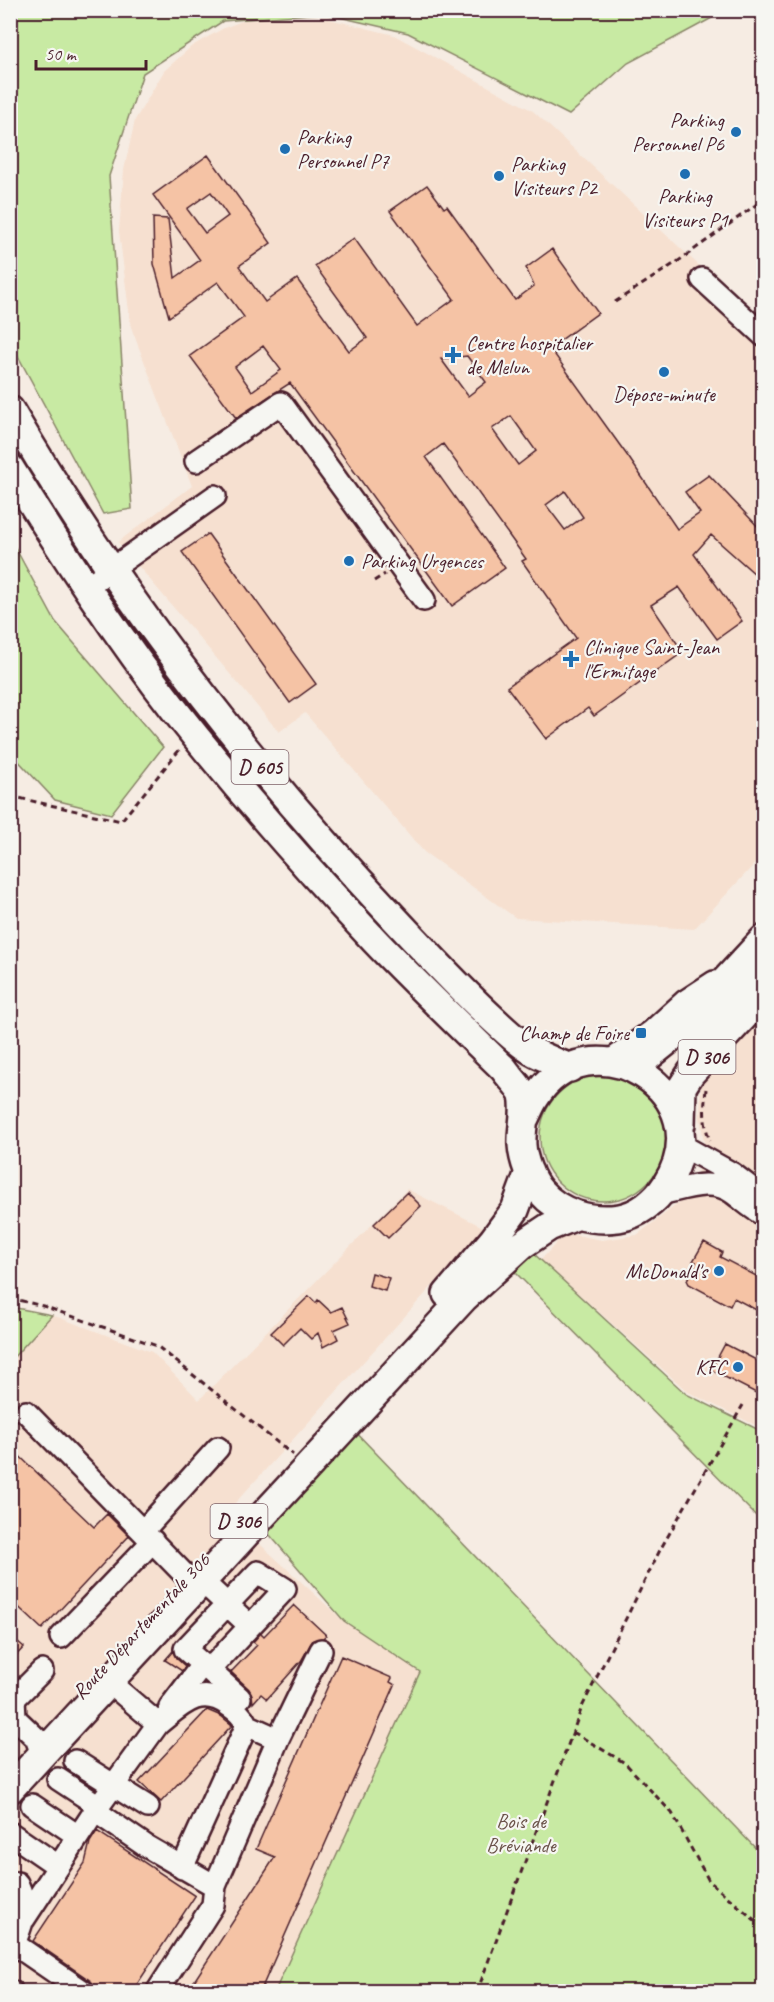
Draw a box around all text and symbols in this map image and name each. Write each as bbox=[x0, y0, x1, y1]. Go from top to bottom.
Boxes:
scale bar bbox=[36, 33, 146, 71]
text: 50 m bbox=[45, 43, 78, 65]
place label: Parking Personnel P6 bbox=[632, 107, 726, 157]
place label: Parking Personnel P7 bbox=[297, 124, 390, 174]
marker: Parking Personnel P6 bbox=[729, 125, 743, 139]
marker: Parking Personnel P7 bbox=[278, 142, 292, 156]
place label: Parking Visiteurs P2 bbox=[511, 151, 598, 201]
marker: Parking Visiteurs P1 bbox=[678, 167, 692, 181]
marker: Parking Visiteurs P2 bbox=[492, 169, 506, 183]
place label: Parking Visiteurs P1 bbox=[642, 183, 729, 233]
place label: Centre hospitalier de Melun bbox=[466, 330, 593, 380]
marker: Centre hospitalier de Melun bbox=[444, 346, 462, 364]
marker: Dépose-minute bbox=[657, 365, 671, 379]
place label: Dépose-minute bbox=[613, 381, 716, 407]
place label: Parking Urgences bbox=[361, 548, 485, 574]
marker: Parking Urgences bbox=[342, 554, 356, 568]
place label: Clinique Saint-Jean l'Ermitage bbox=[584, 634, 720, 684]
marker: Clinique Saint-Jean l'Ermitage bbox=[562, 650, 580, 668]
road number: D 605 bbox=[232, 750, 288, 784]
place label: Champ de Foire bbox=[520, 1020, 630, 1046]
marker: Champ de Foire bbox=[634, 1026, 648, 1040]
road number: D 306 bbox=[678, 1040, 736, 1074]
place label: McDonald's bbox=[626, 1258, 709, 1284]
marker: McDonald's bbox=[712, 1264, 726, 1278]
place label: KFC bbox=[695, 1354, 729, 1380]
marker: KFC bbox=[731, 1360, 745, 1374]
road number: D 306 bbox=[210, 1504, 268, 1538]
street label: Route Départementale 306 bbox=[67, 1547, 216, 1705]
park label: Bois de Bréviande bbox=[486, 1808, 557, 1858]

